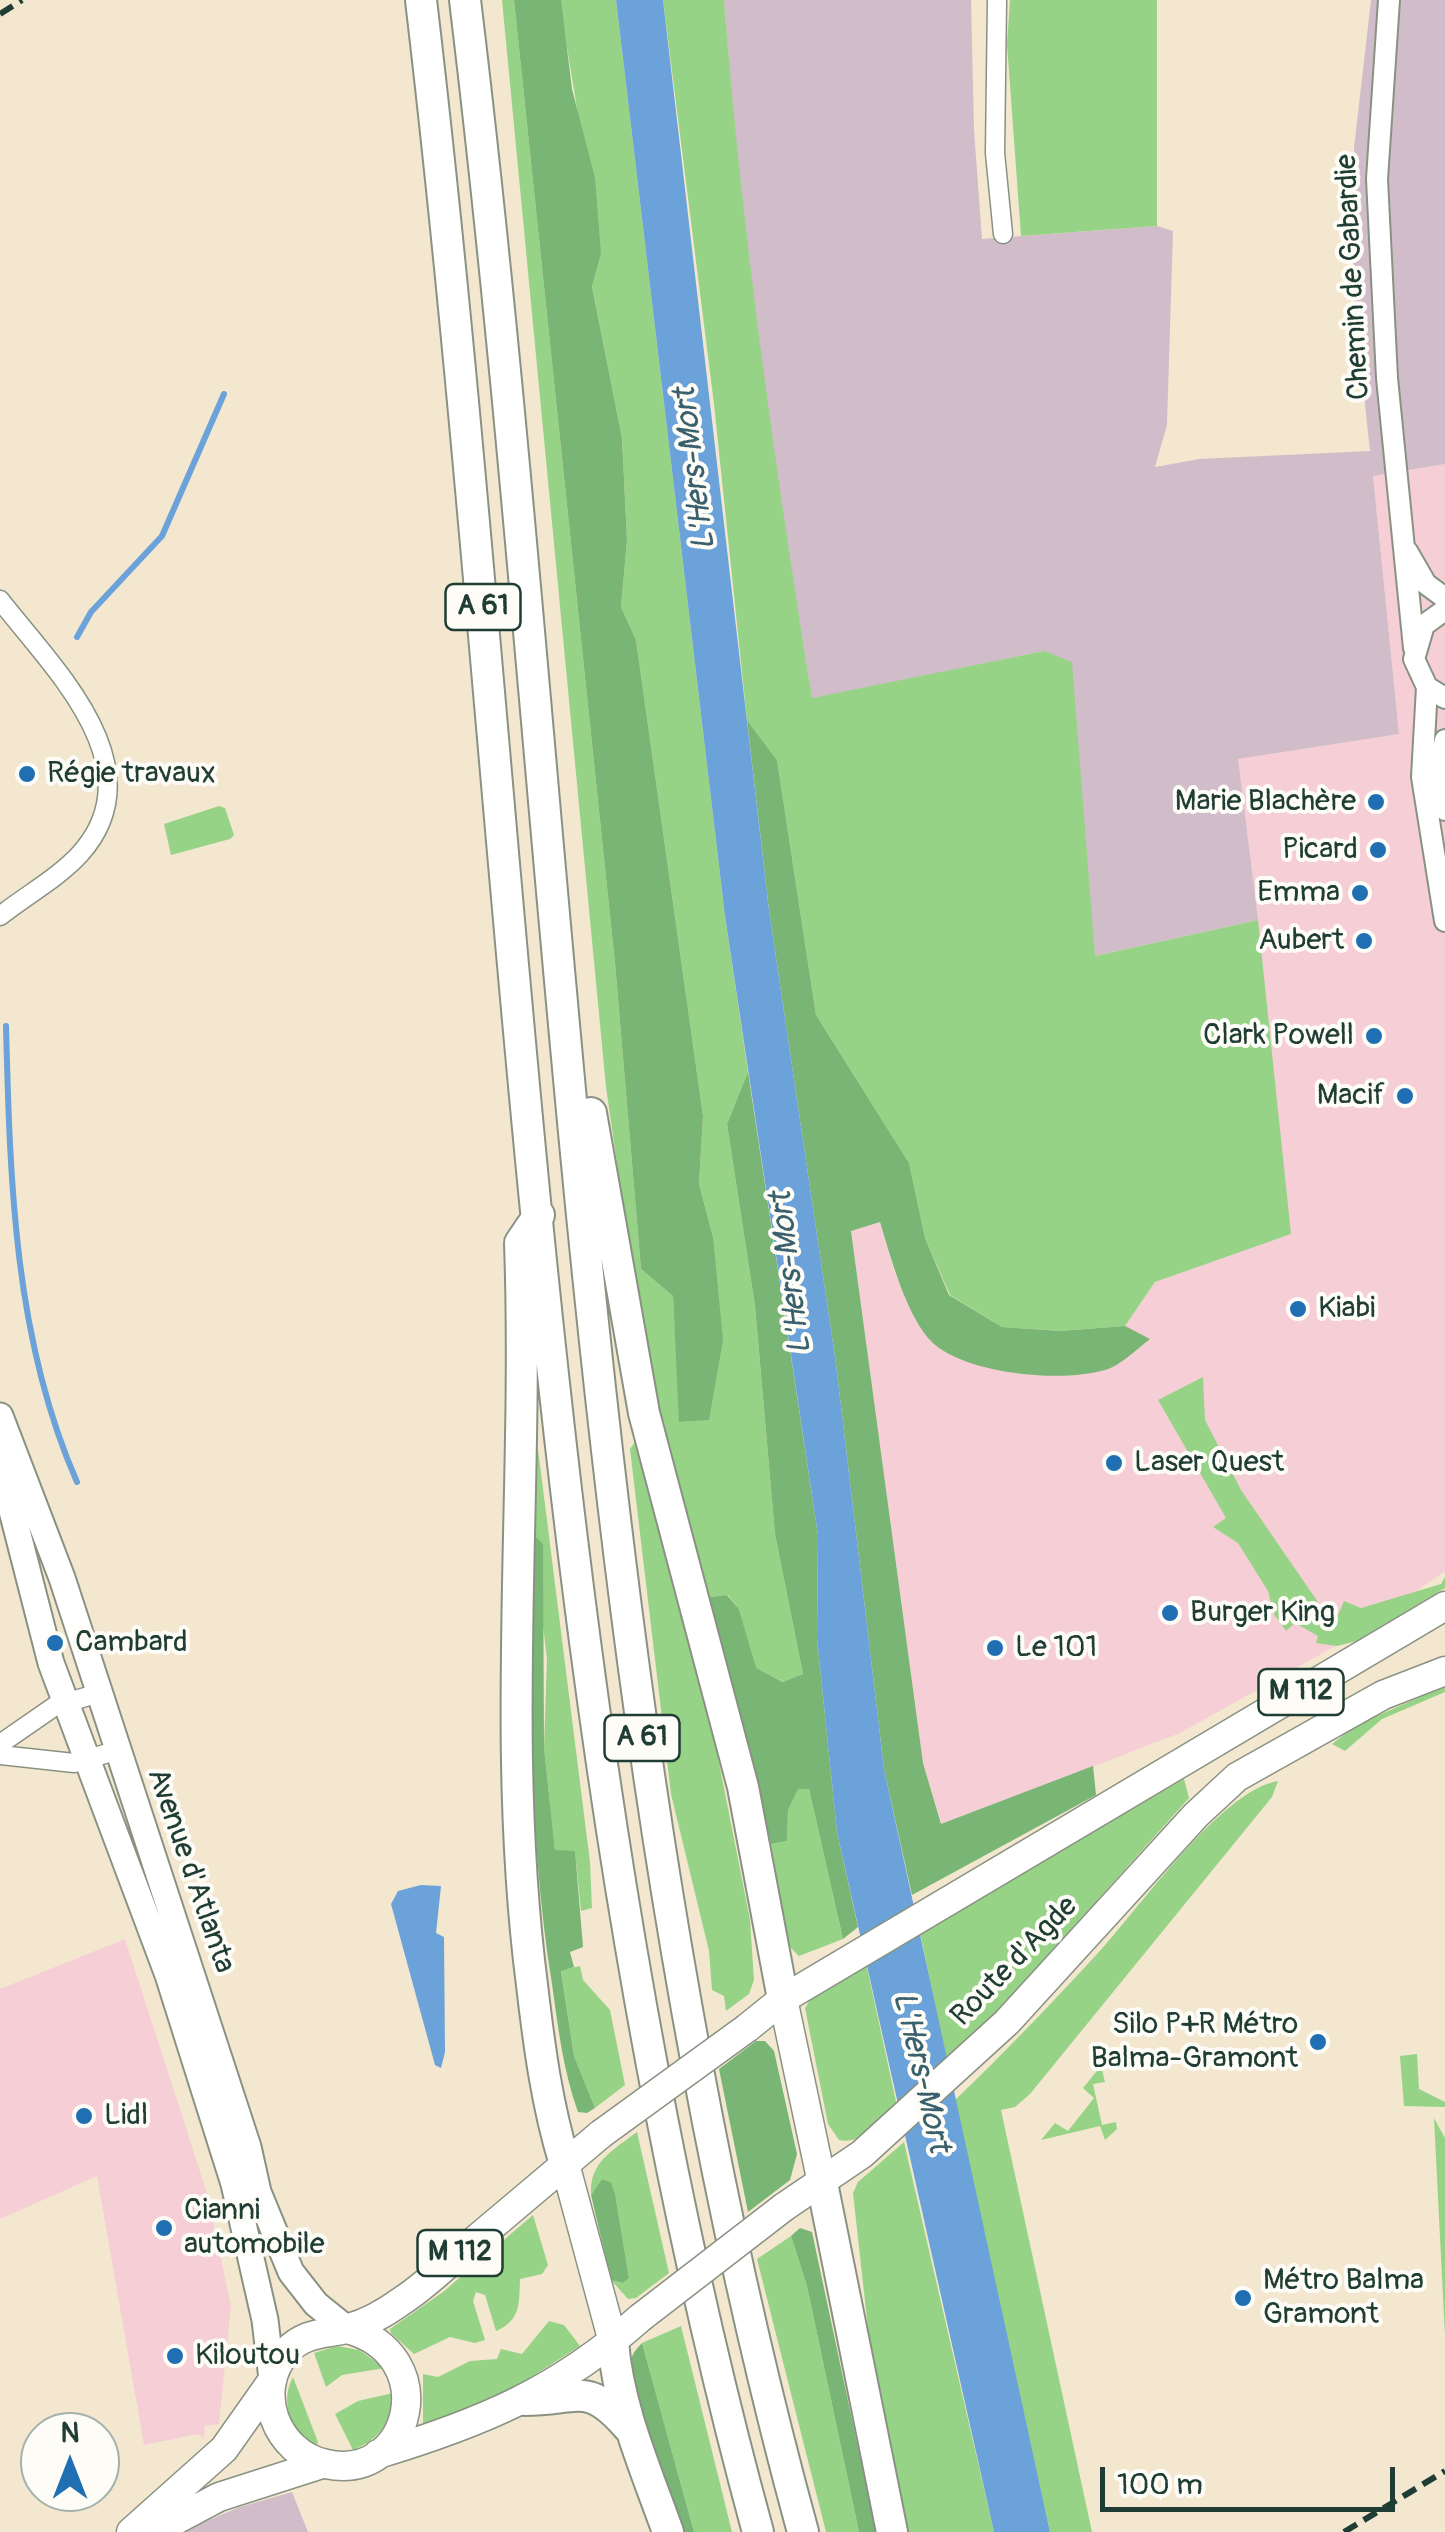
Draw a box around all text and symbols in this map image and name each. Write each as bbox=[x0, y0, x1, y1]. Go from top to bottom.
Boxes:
street label: Chemin de Gabardie bbox=[1330, 153, 1378, 401]
water label: L'Hers-Mort bbox=[667, 386, 725, 552]
road number: A 61 bbox=[446, 584, 520, 630]
place label: Régie travaux bbox=[47, 756, 216, 792]
marker: Régie travaux bbox=[16, 763, 38, 785]
place label: Marie Blachère bbox=[1175, 784, 1356, 820]
marker: Marie Blachère bbox=[1365, 791, 1387, 813]
place label: Picard bbox=[1282, 832, 1358, 868]
marker: Picard bbox=[1367, 839, 1389, 861]
place label: Emma bbox=[1257, 875, 1340, 911]
marker: Emma bbox=[1349, 882, 1371, 904]
place label: Aubert bbox=[1258, 923, 1344, 959]
marker: Aubert bbox=[1353, 930, 1375, 952]
place label: Clark Powell bbox=[1203, 1018, 1354, 1054]
marker: Clark Powell bbox=[1363, 1025, 1385, 1047]
place label: Macif bbox=[1317, 1078, 1385, 1114]
marker: Macif bbox=[1394, 1085, 1416, 1107]
water label: L'Hers-Mort bbox=[763, 1190, 821, 1356]
place label: Kiabi bbox=[1318, 1291, 1375, 1327]
marker: Kiabi bbox=[1287, 1298, 1309, 1320]
place label: Laser Quest bbox=[1134, 1445, 1284, 1481]
marker: Laser Quest bbox=[1103, 1452, 1125, 1474]
place label: Burger King bbox=[1190, 1595, 1335, 1631]
marker: Burger King bbox=[1159, 1602, 1181, 1624]
place label: Cambard bbox=[75, 1625, 188, 1661]
place label: Le 101 bbox=[1015, 1630, 1097, 1666]
marker: Cambard bbox=[44, 1632, 66, 1654]
marker: Le 101 bbox=[984, 1637, 1006, 1659]
road number: M 112 bbox=[1258, 1669, 1344, 1715]
road number: A 61 bbox=[604, 1715, 680, 1761]
street label: Avenue d'Atlanta bbox=[138, 1764, 242, 1978]
street label: Route d'Agde bbox=[944, 1889, 1086, 2035]
water label: L'Hers-Mort bbox=[883, 1988, 957, 2156]
place label: Silo P+R Métro Balma-Gramont bbox=[1091, 2007, 1298, 2078]
marker: Silo P+R Métro Balma-Gramont bbox=[1307, 2031, 1329, 2053]
place label: Lidl bbox=[104, 2098, 148, 2134]
marker: Lidl bbox=[73, 2105, 95, 2127]
place label: Cianni automobile bbox=[184, 2193, 324, 2264]
marker: Cianni automobile bbox=[153, 2217, 175, 2239]
road number: M 112 bbox=[418, 2230, 502, 2276]
place label: Métro Balma Gramont bbox=[1263, 2263, 1424, 2334]
marker: Métro Balma Gramont bbox=[1232, 2287, 1254, 2309]
place label: Kiloutou bbox=[195, 2338, 300, 2374]
marker: Kiloutou bbox=[164, 2345, 186, 2367]
north arrow bbox=[20, 2412, 120, 2512]
text: N bbox=[61, 2416, 79, 2451]
scale bar bbox=[1105, 2447, 1400, 2509]
text: 100 m bbox=[1117, 2466, 1203, 2503]

